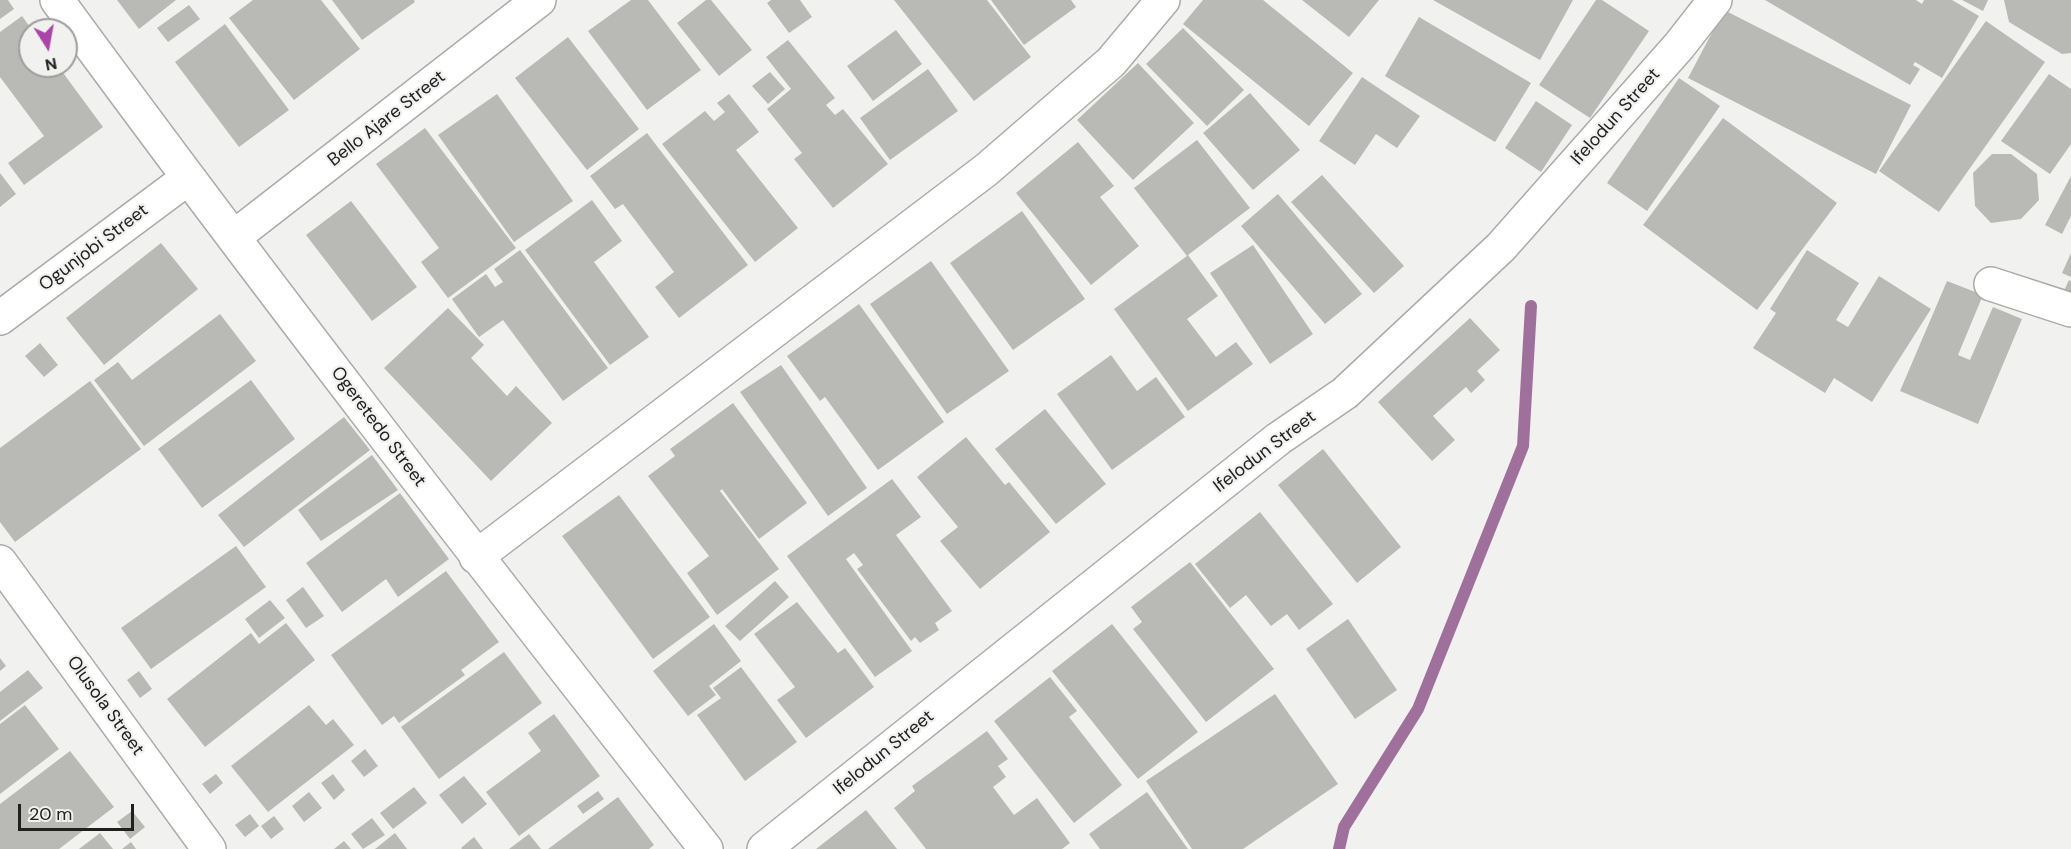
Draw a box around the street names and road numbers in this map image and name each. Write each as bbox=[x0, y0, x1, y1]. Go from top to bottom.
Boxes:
street label: Ifelodun Street bbox=[1567, 64, 1665, 170]
street label: Bello Ajare Street bbox=[324, 66, 450, 172]
street label: Ogunjobi Street bbox=[35, 200, 153, 296]
street label: Ogeretedo Street bbox=[326, 363, 430, 491]
street label: Ifelodun Street bbox=[1210, 406, 1320, 498]
street label: Olusola Street bbox=[62, 652, 148, 760]
street label: Ifelodun Street bbox=[830, 706, 938, 800]

